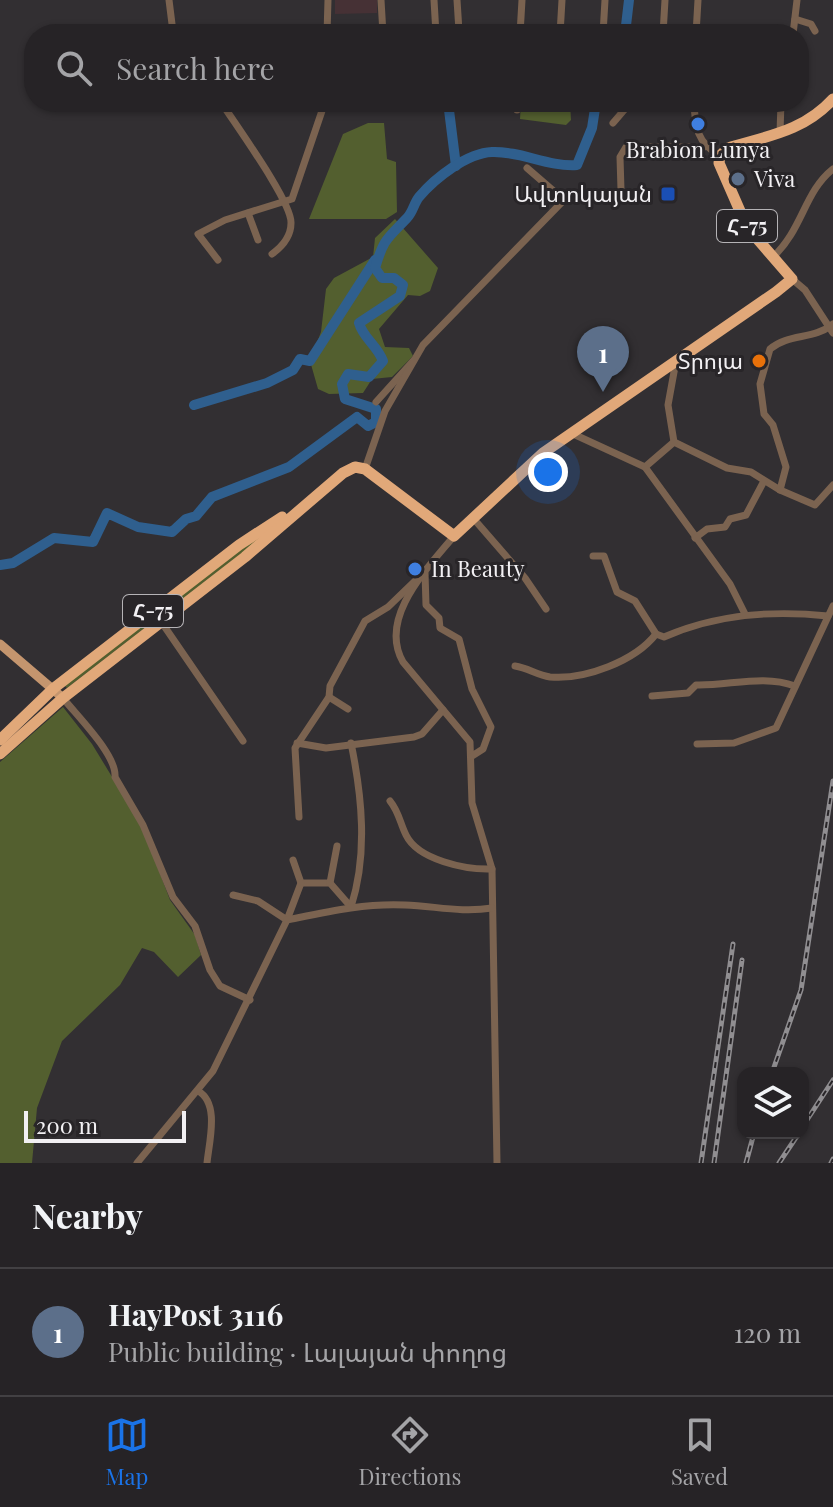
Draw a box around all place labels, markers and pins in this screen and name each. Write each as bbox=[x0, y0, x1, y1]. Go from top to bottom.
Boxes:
marker: Brabion Lunya bbox=[689, 115, 707, 133]
place label: Brabion Lunya bbox=[626, 134, 770, 164]
place label: Viva bbox=[753, 163, 795, 193]
marker: Viva bbox=[729, 170, 747, 188]
place label: Ավտոկայան bbox=[514, 178, 652, 208]
marker: Ավտոկայան bbox=[659, 185, 677, 203]
pin: 1 bbox=[577, 326, 629, 392]
place label: Տրոյա bbox=[678, 345, 743, 375]
marker: Տրոյա bbox=[750, 352, 768, 370]
place label: In Beauty bbox=[431, 553, 525, 583]
marker: In Beauty bbox=[406, 560, 424, 578]

